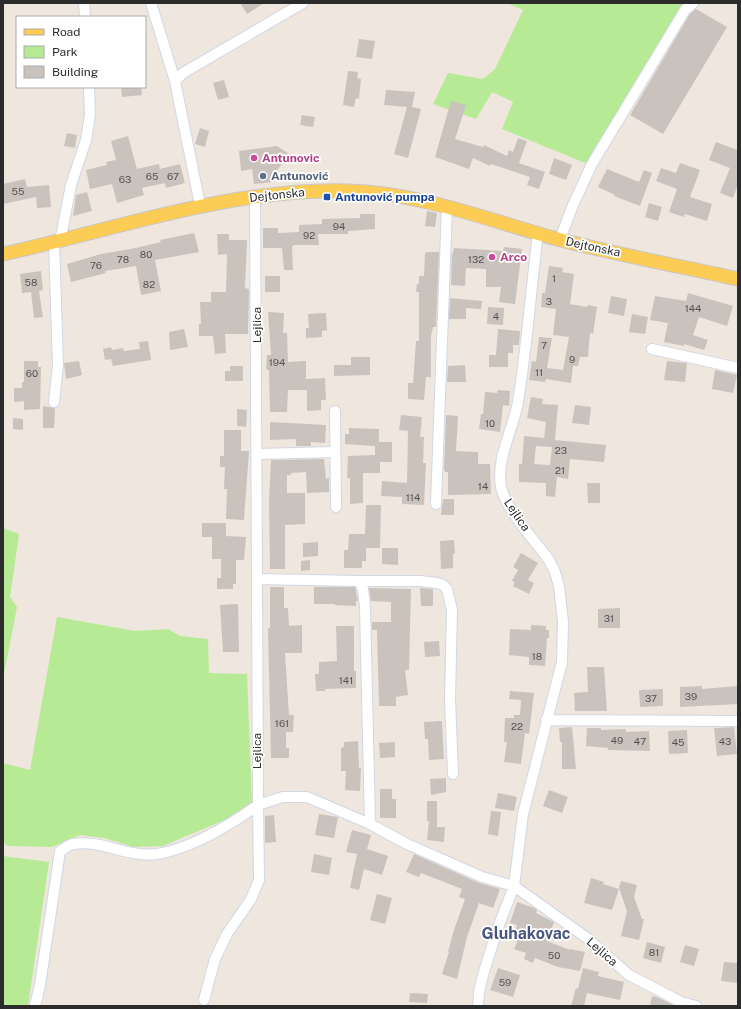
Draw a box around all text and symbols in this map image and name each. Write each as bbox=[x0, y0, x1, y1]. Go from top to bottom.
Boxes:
legend bbox=[16, 16, 146, 88]
text: Road bbox=[52, 25, 80, 39]
text: Park bbox=[52, 45, 78, 59]
text: Building bbox=[52, 65, 98, 79]
place label: Antunovic bbox=[262, 151, 320, 165]
marker: Antunovic bbox=[249, 153, 259, 163]
place label: Antunović bbox=[271, 169, 329, 183]
house number: 65 bbox=[146, 170, 158, 182]
house number: 67 bbox=[167, 170, 179, 182]
marker: Antunović bbox=[258, 171, 268, 181]
house number: 63 bbox=[119, 173, 131, 185]
house number: 55 bbox=[12, 185, 24, 197]
street label: Dejtonska bbox=[249, 185, 305, 205]
place label: Antunović pumpa bbox=[335, 190, 435, 204]
marker: Antunović pumpa bbox=[322, 192, 332, 202]
house number: 94 bbox=[333, 220, 345, 232]
house number: 92 bbox=[303, 229, 315, 241]
street label: Dejtonska bbox=[564, 234, 622, 260]
house number: 80 bbox=[140, 248, 152, 260]
place label: Arco bbox=[500, 250, 527, 264]
marker: Arco bbox=[487, 252, 497, 262]
house number: 78 bbox=[117, 253, 129, 265]
house number: 132 bbox=[468, 253, 484, 265]
house number: 76 bbox=[90, 259, 102, 271]
house number: 1 bbox=[552, 272, 556, 284]
house number: 58 bbox=[25, 276, 37, 288]
house number: 82 bbox=[143, 278, 155, 290]
house number: 3 bbox=[546, 295, 552, 307]
house number: 144 bbox=[685, 302, 701, 314]
street label: Lejlica bbox=[250, 307, 264, 343]
house number: 4 bbox=[493, 310, 499, 322]
house number: 7 bbox=[541, 339, 547, 351]
house number: 9 bbox=[569, 353, 575, 365]
house number: 194 bbox=[269, 356, 285, 368]
house number: 11 bbox=[535, 366, 543, 378]
house number: 60 bbox=[26, 367, 38, 379]
house number: 10 bbox=[485, 417, 495, 429]
house number: 23 bbox=[555, 444, 567, 456]
house number: 21 bbox=[555, 464, 565, 476]
house number: 14 bbox=[478, 480, 488, 492]
house number: 114 bbox=[406, 491, 420, 503]
street label: Lejlica bbox=[501, 496, 533, 534]
house number: 31 bbox=[604, 612, 614, 624]
house number: 18 bbox=[532, 650, 542, 662]
house number: 141 bbox=[339, 674, 353, 686]
house number: 39 bbox=[685, 690, 697, 702]
house number: 37 bbox=[645, 692, 657, 704]
house number: 161 bbox=[275, 717, 289, 729]
house number: 22 bbox=[511, 720, 523, 732]
street label: Lejlica bbox=[250, 733, 264, 769]
house number: 49 bbox=[611, 734, 623, 746]
house number: 47 bbox=[634, 735, 646, 747]
house number: 43 bbox=[719, 735, 731, 747]
house number: 45 bbox=[672, 736, 684, 748]
district label: Gluhakovac bbox=[482, 924, 571, 943]
street label: Lejlica bbox=[584, 935, 620, 969]
house number: 81 bbox=[649, 946, 659, 958]
house number: 50 bbox=[548, 949, 560, 961]
house number: 59 bbox=[499, 976, 511, 988]

